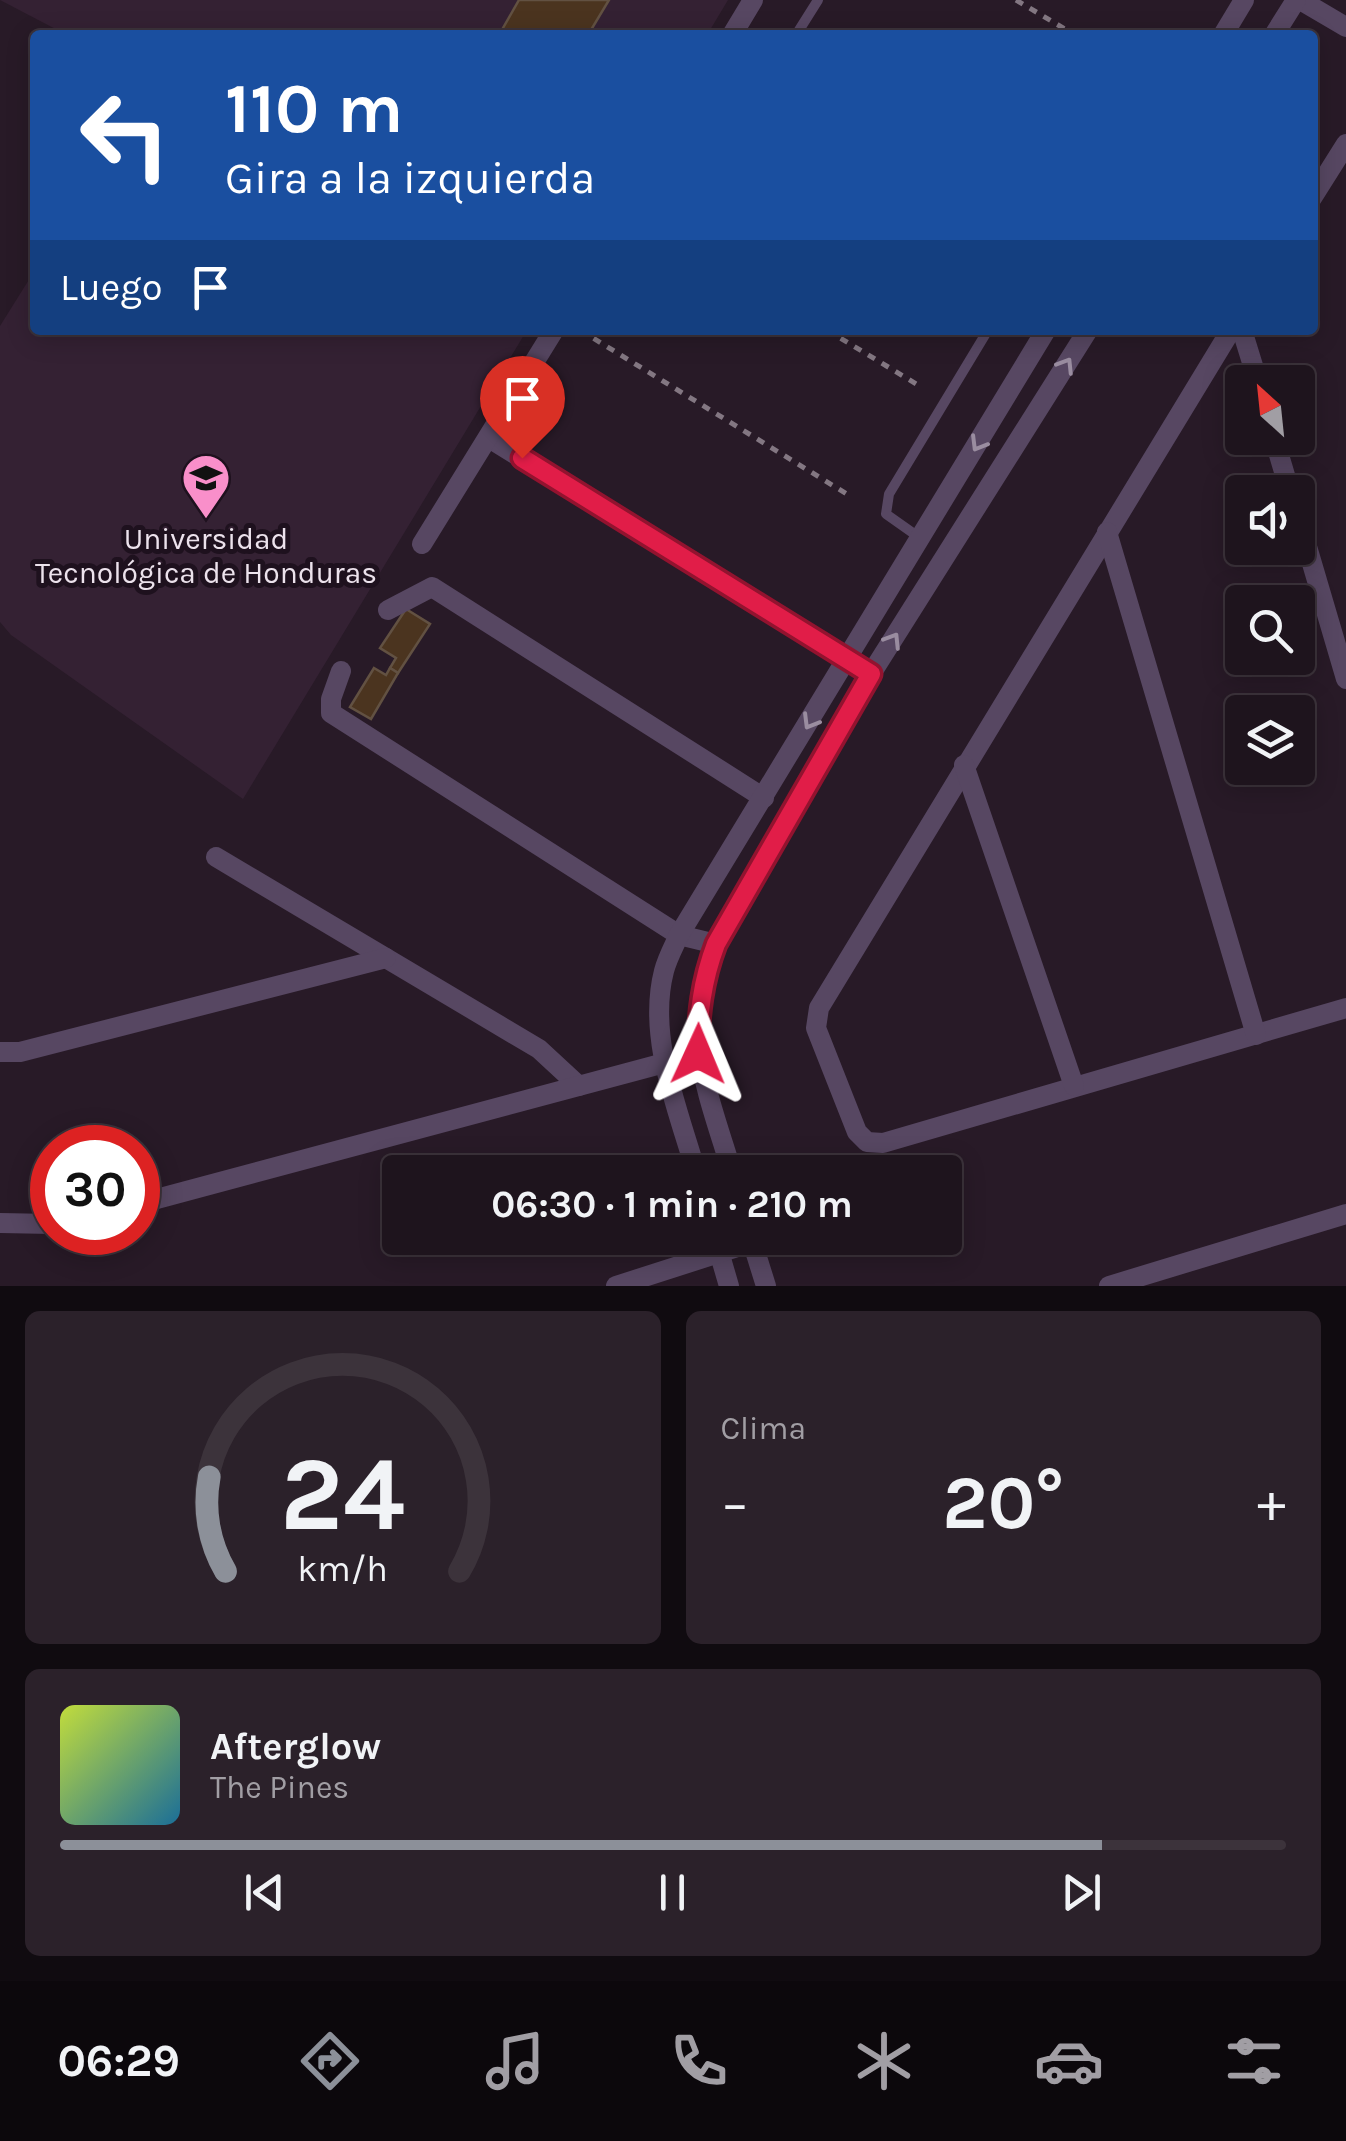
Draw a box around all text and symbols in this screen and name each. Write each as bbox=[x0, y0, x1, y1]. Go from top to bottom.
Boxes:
text: 110 m bbox=[225, 68, 403, 150]
icon: left bbox=[60, 70, 190, 200]
text: Gira a la izquierda bbox=[225, 152, 595, 204]
icon: arrive bbox=[183, 260, 238, 315]
text: Luego bbox=[60, 265, 163, 310]
pin bbox=[480, 356, 565, 459]
one-way arrow bbox=[1054, 358, 1073, 376]
north arrow bbox=[1225, 365, 1315, 455]
map controls bbox=[1225, 365, 1315, 785]
icon: arrive bbox=[495, 371, 550, 426]
one-way arrow bbox=[971, 433, 990, 451]
school or university icon: Universidad Tecnológica de Honduras bbox=[180, 452, 232, 520]
button: sound bbox=[1225, 475, 1315, 565]
place label: Universidad Tecnológica de Honduras bbox=[35, 521, 377, 591]
button: search bbox=[1225, 585, 1315, 675]
one-way arrow bbox=[880, 633, 899, 651]
button: layers bbox=[1225, 695, 1315, 785]
one-way arrow bbox=[803, 711, 822, 729]
position arrow bbox=[646, 1002, 750, 1106]
speed limit sign: 30 bbox=[30, 1125, 160, 1255]
text: 06:30 · 1 min · 210 m bbox=[491, 1182, 853, 1227]
text: Clima bbox=[721, 1410, 806, 1447]
text: 24 bbox=[280, 1434, 405, 1555]
text: 20° bbox=[942, 1459, 1064, 1547]
text: − bbox=[721, 1471, 749, 1535]
text: + bbox=[1257, 1471, 1286, 1535]
text: km/h bbox=[297, 1548, 388, 1590]
text: Afterglow bbox=[210, 1724, 381, 1769]
text: The Pines bbox=[210, 1769, 349, 1806]
icon: previous bbox=[237, 1865, 292, 1920]
icon: pause bbox=[645, 1865, 700, 1920]
icon: next bbox=[1054, 1865, 1109, 1920]
icon: directions bbox=[295, 2026, 365, 2096]
icon: music bbox=[480, 2026, 550, 2096]
icon: phone bbox=[664, 2026, 734, 2096]
icon: climate bbox=[849, 2026, 919, 2096]
icon: car bbox=[1034, 2026, 1104, 2096]
icon: filters bbox=[1219, 2026, 1289, 2096]
text: 06:29 bbox=[57, 2035, 180, 2087]

